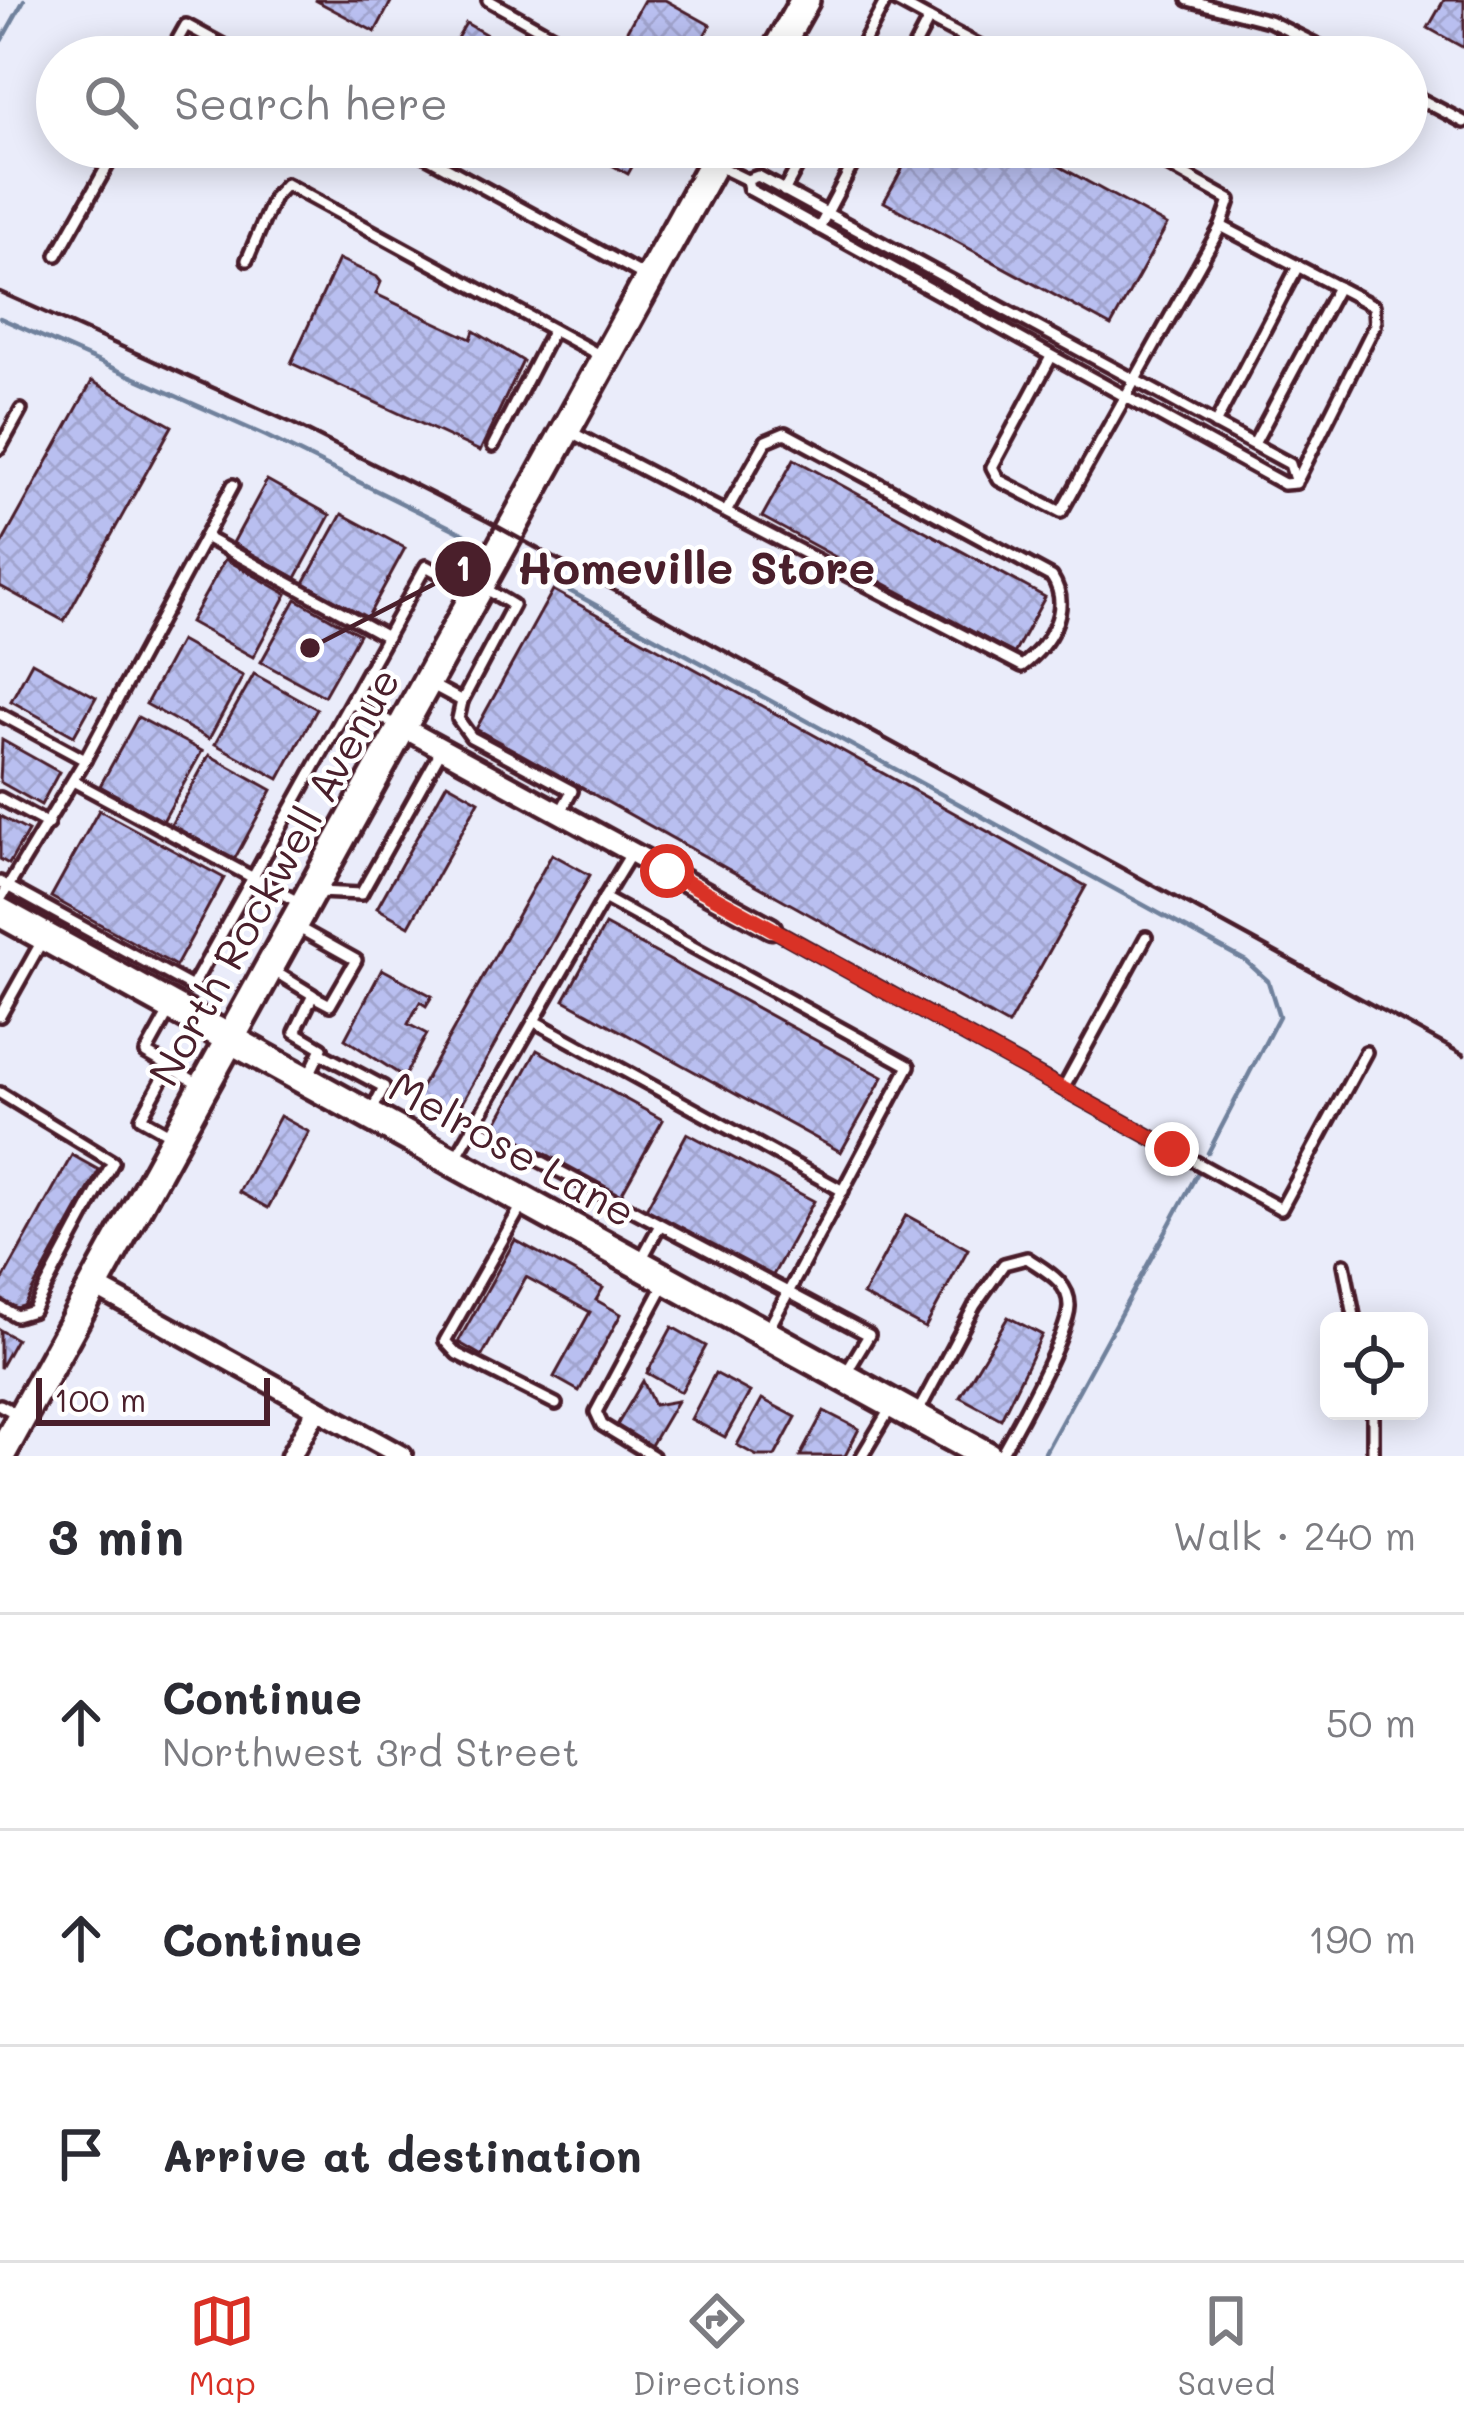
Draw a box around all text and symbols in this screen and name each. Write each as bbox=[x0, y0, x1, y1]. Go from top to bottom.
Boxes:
search box bbox=[36, 36, 1428, 168]
icon: search bbox=[78, 69, 144, 135]
text: Search here bbox=[174, 73, 448, 131]
callout: Homeville Store bbox=[433, 528, 900, 609]
text: Homeville Store bbox=[517, 537, 875, 595]
text: 1 bbox=[455, 543, 471, 590]
street label: North Rockwell Avenue bbox=[135, 657, 411, 1095]
route start bbox=[640, 844, 694, 898]
street label: Melrose Lane bbox=[380, 1058, 646, 1238]
route end bbox=[1145, 1122, 1199, 1176]
map controls bbox=[1320, 1312, 1428, 1420]
button: locate bbox=[1320, 1312, 1428, 1420]
scale bar bbox=[36, 1372, 270, 1425]
text: 100 m bbox=[54, 1377, 146, 1420]
text: 3 min bbox=[48, 1501, 184, 1568]
text: Walk · 240 m bbox=[1173, 1509, 1416, 1560]
text: Continue bbox=[162, 1667, 362, 1725]
icon: ahead bbox=[48, 1689, 114, 1755]
text: 50 m bbox=[1326, 1696, 1416, 1747]
text: Northwest 3rd Street bbox=[162, 1725, 579, 1776]
icon: ahead bbox=[48, 1905, 114, 1971]
text: Continue bbox=[162, 1909, 362, 1967]
text: 190 m bbox=[1308, 1912, 1416, 1963]
icon: arrive bbox=[48, 2121, 114, 2187]
text: Arrive at destination bbox=[162, 2125, 642, 2183]
tab: Map bbox=[189, 2288, 256, 2403]
tab: Directions bbox=[633, 2288, 800, 2403]
tab: Saved bbox=[1178, 2288, 1275, 2403]

